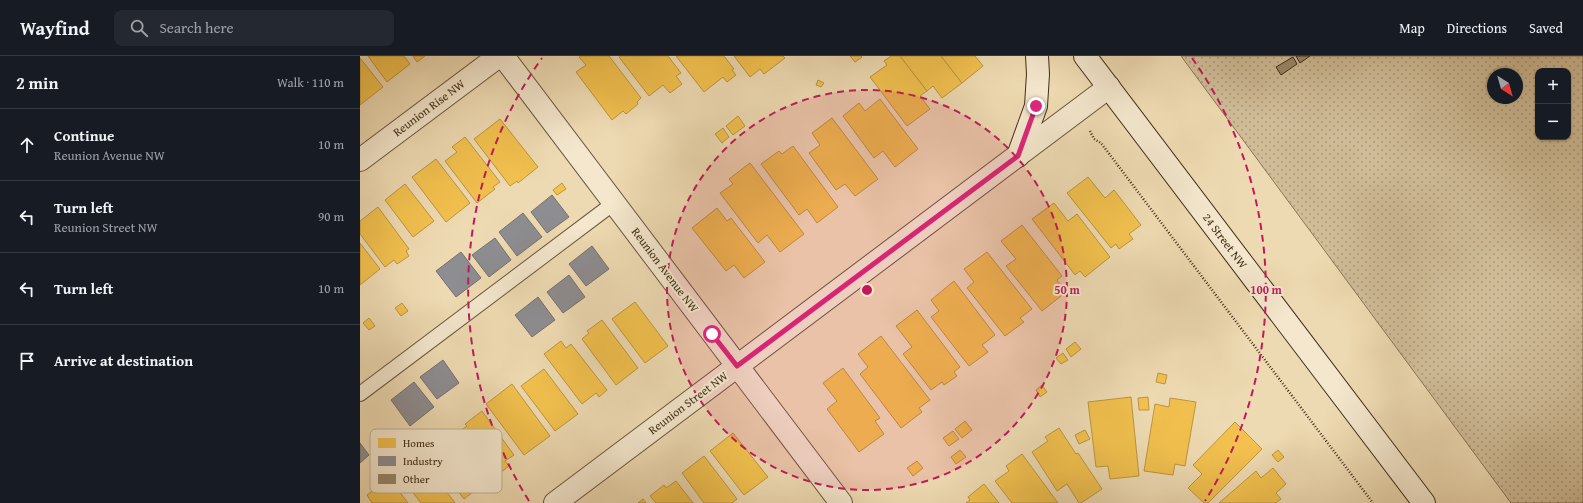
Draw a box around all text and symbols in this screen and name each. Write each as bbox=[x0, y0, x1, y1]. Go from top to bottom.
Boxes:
search box bbox=[114, 10, 394, 46]
text: Wayfind bbox=[20, 14, 90, 42]
icon: search bbox=[128, 17, 150, 39]
text: Search here bbox=[160, 17, 234, 38]
text: Map bbox=[1399, 18, 1425, 38]
text: Directions bbox=[1447, 18, 1507, 38]
text: Saved bbox=[1529, 18, 1563, 38]
north arrow bbox=[1487, 68, 1523, 104]
map controls bbox=[1535, 68, 1571, 140]
button: + bbox=[1535, 68, 1571, 104]
text: 2 min bbox=[16, 70, 58, 95]
text: Walk · 110 m bbox=[277, 73, 344, 92]
street label: Reunion Rise NW bbox=[389, 74, 469, 140]
route end bbox=[1027, 97, 1045, 115]
button: − bbox=[1535, 104, 1571, 140]
text: Continue bbox=[54, 125, 115, 146]
icon: ahead bbox=[16, 134, 38, 156]
text: 10 m bbox=[318, 135, 344, 154]
text: Reunion Avenue NW bbox=[54, 146, 165, 165]
text: Turn left bbox=[54, 197, 113, 218]
icon: left bbox=[16, 206, 38, 228]
text: 90 m bbox=[318, 207, 344, 226]
street label: 24 Street NW bbox=[1199, 210, 1252, 273]
text: Reunion Street NW bbox=[54, 218, 158, 237]
street label: Reunion Avenue NW bbox=[628, 224, 703, 316]
icon: left bbox=[16, 278, 38, 300]
text: Turn left bbox=[54, 278, 113, 299]
text: 10 m bbox=[318, 279, 344, 298]
text: 50 m bbox=[1054, 281, 1080, 298]
text: 100 m bbox=[1250, 281, 1283, 298]
centre of rings bbox=[860, 283, 874, 297]
route start bbox=[703, 325, 721, 343]
icon: arrive bbox=[16, 350, 38, 372]
text: Arrive at destination bbox=[54, 350, 193, 371]
street label: Reunion Street NW bbox=[644, 367, 732, 438]
legend bbox=[370, 429, 502, 493]
text: Homes bbox=[403, 435, 434, 451]
text: Industry bbox=[403, 453, 443, 469]
text: Other bbox=[403, 471, 430, 487]

